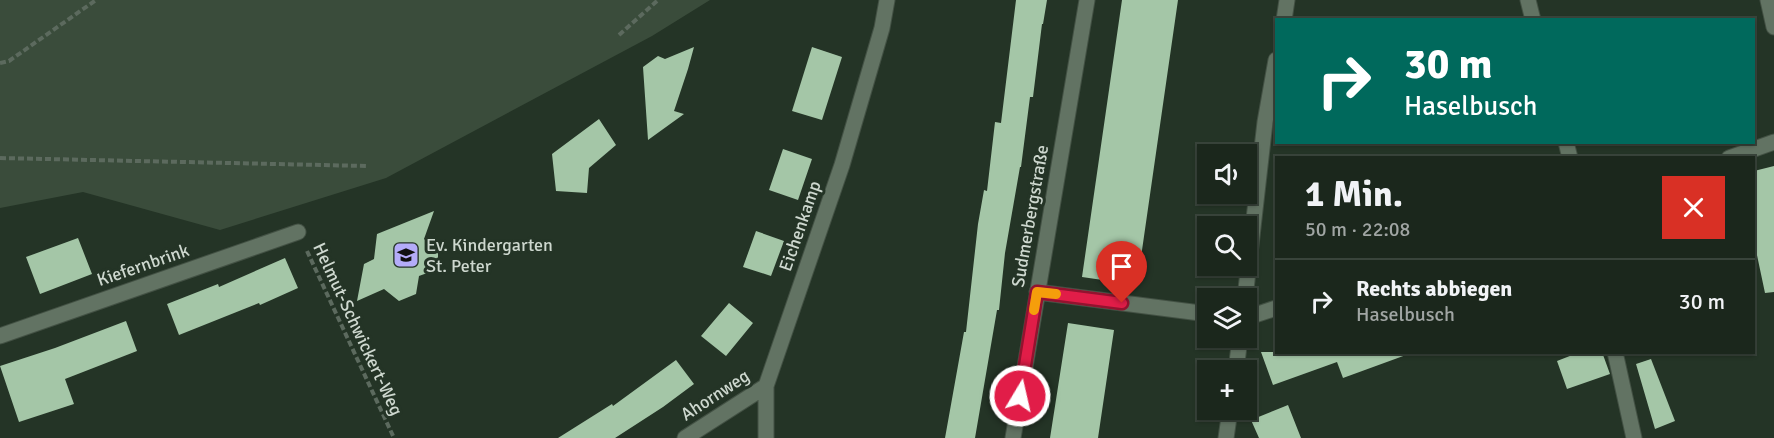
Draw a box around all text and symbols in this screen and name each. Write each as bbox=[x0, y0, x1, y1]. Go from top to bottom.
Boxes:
text: 30 m bbox=[1404, 39, 1493, 90]
icon: right bbox=[1305, 42, 1383, 120]
text: Haselbusch bbox=[1404, 90, 1537, 123]
street label: Sudmerbergstraße bbox=[1007, 143, 1053, 289]
map controls bbox=[1197, 144, 1257, 420]
button: sound bbox=[1197, 144, 1257, 204]
text: 1 Min. bbox=[1305, 172, 1403, 217]
button: close bbox=[1662, 176, 1725, 239]
street label: Eichenkamp bbox=[774, 178, 826, 274]
button: search bbox=[1197, 216, 1257, 276]
text: 50 m · 22:08 bbox=[1305, 217, 1410, 242]
place label: Ev. Kindergarten St. Peter bbox=[426, 234, 553, 277]
street label: Kiefernbrink bbox=[94, 239, 192, 291]
street label: Helmut-Schwickert-Weg bbox=[308, 239, 408, 419]
school or university icon: Ev. Kindergarten St. Peter bbox=[391, 240, 421, 270]
pin bbox=[1096, 241, 1147, 303]
icon: arrive bbox=[1105, 250, 1138, 283]
text: Rechts abbiegen bbox=[1356, 275, 1512, 302]
icon: right bbox=[1305, 285, 1338, 318]
button: layers bbox=[1197, 288, 1257, 348]
text: 30 m bbox=[1679, 288, 1725, 315]
text: Haselbusch bbox=[1356, 302, 1455, 327]
button: + bbox=[1197, 360, 1257, 420]
position arrow bbox=[988, 364, 1052, 428]
street label: Ahornweg bbox=[676, 365, 754, 425]

